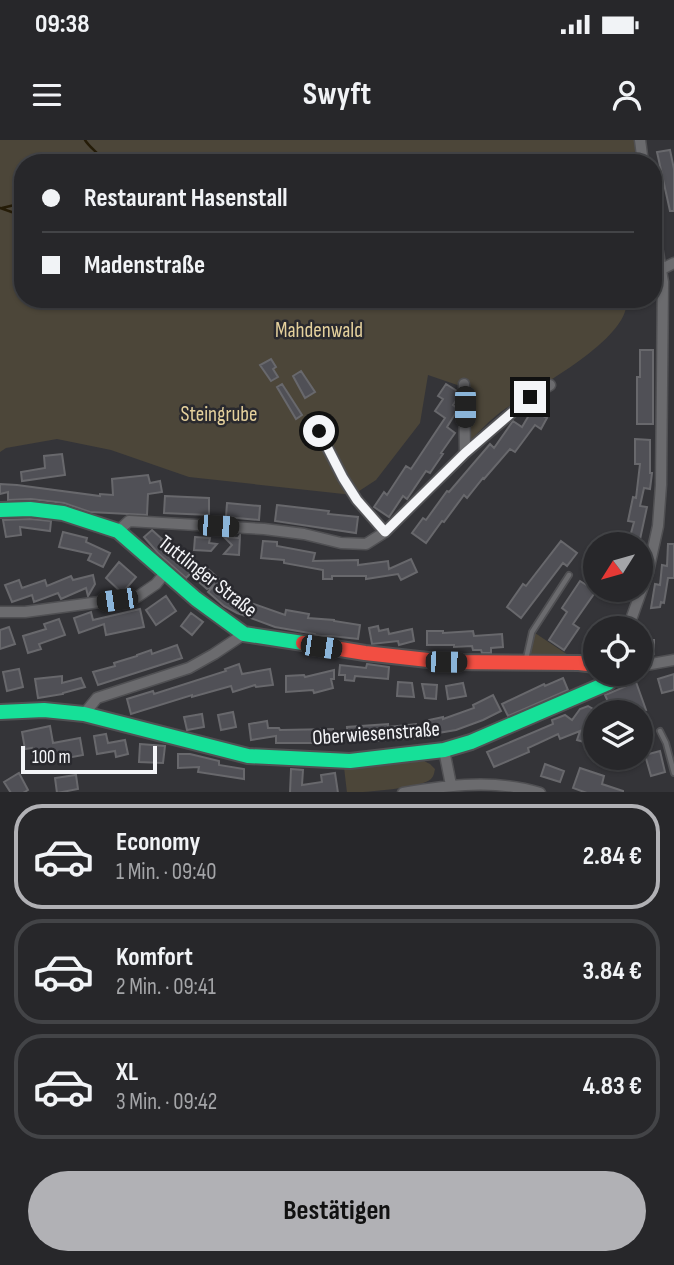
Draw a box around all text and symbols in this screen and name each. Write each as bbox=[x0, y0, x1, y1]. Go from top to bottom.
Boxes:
text: 09:38 bbox=[35, 9, 89, 40]
text: Swyft bbox=[303, 75, 371, 114]
icon: menu bbox=[28, 76, 66, 114]
icon: person bbox=[608, 76, 646, 114]
text: Restaurant Hasenstall bbox=[84, 183, 288, 214]
text: Madenstraße bbox=[84, 250, 205, 281]
park label: Mahdenwald bbox=[275, 318, 363, 343]
route end bbox=[514, 381, 546, 413]
car bbox=[455, 386, 476, 428]
park label: Steingrube bbox=[181, 402, 257, 427]
route start bbox=[303, 415, 335, 447]
car bbox=[197, 514, 240, 538]
street label: Tuttlinger Straße bbox=[153, 530, 262, 623]
north arrow bbox=[583, 532, 653, 602]
map controls bbox=[583, 532, 653, 770]
car bbox=[95, 587, 140, 613]
button: locate bbox=[583, 616, 653, 686]
car bbox=[299, 634, 344, 660]
car bbox=[425, 651, 468, 673]
button: layers bbox=[583, 700, 653, 770]
street label: Oberwiesenstraße bbox=[311, 717, 441, 750]
scale bar bbox=[21, 744, 158, 775]
text: 100 m bbox=[32, 746, 71, 769]
icon: car bbox=[32, 825, 95, 888]
text: Economy bbox=[116, 827, 200, 858]
text: 2.84 € bbox=[583, 841, 642, 872]
text: 1 Min. · 09:40 bbox=[116, 858, 216, 886]
icon: car bbox=[32, 940, 95, 1003]
text: Komfort bbox=[116, 942, 193, 973]
text: 3.84 € bbox=[582, 956, 642, 987]
text: 2 Min. · 09:41 bbox=[116, 973, 216, 1001]
icon: car bbox=[32, 1055, 95, 1118]
text: XL bbox=[116, 1057, 138, 1088]
text: 4.83 € bbox=[583, 1071, 642, 1102]
text: 3 Min. · 09:42 bbox=[116, 1088, 217, 1116]
button: Bestätigen bbox=[28, 1171, 646, 1251]

